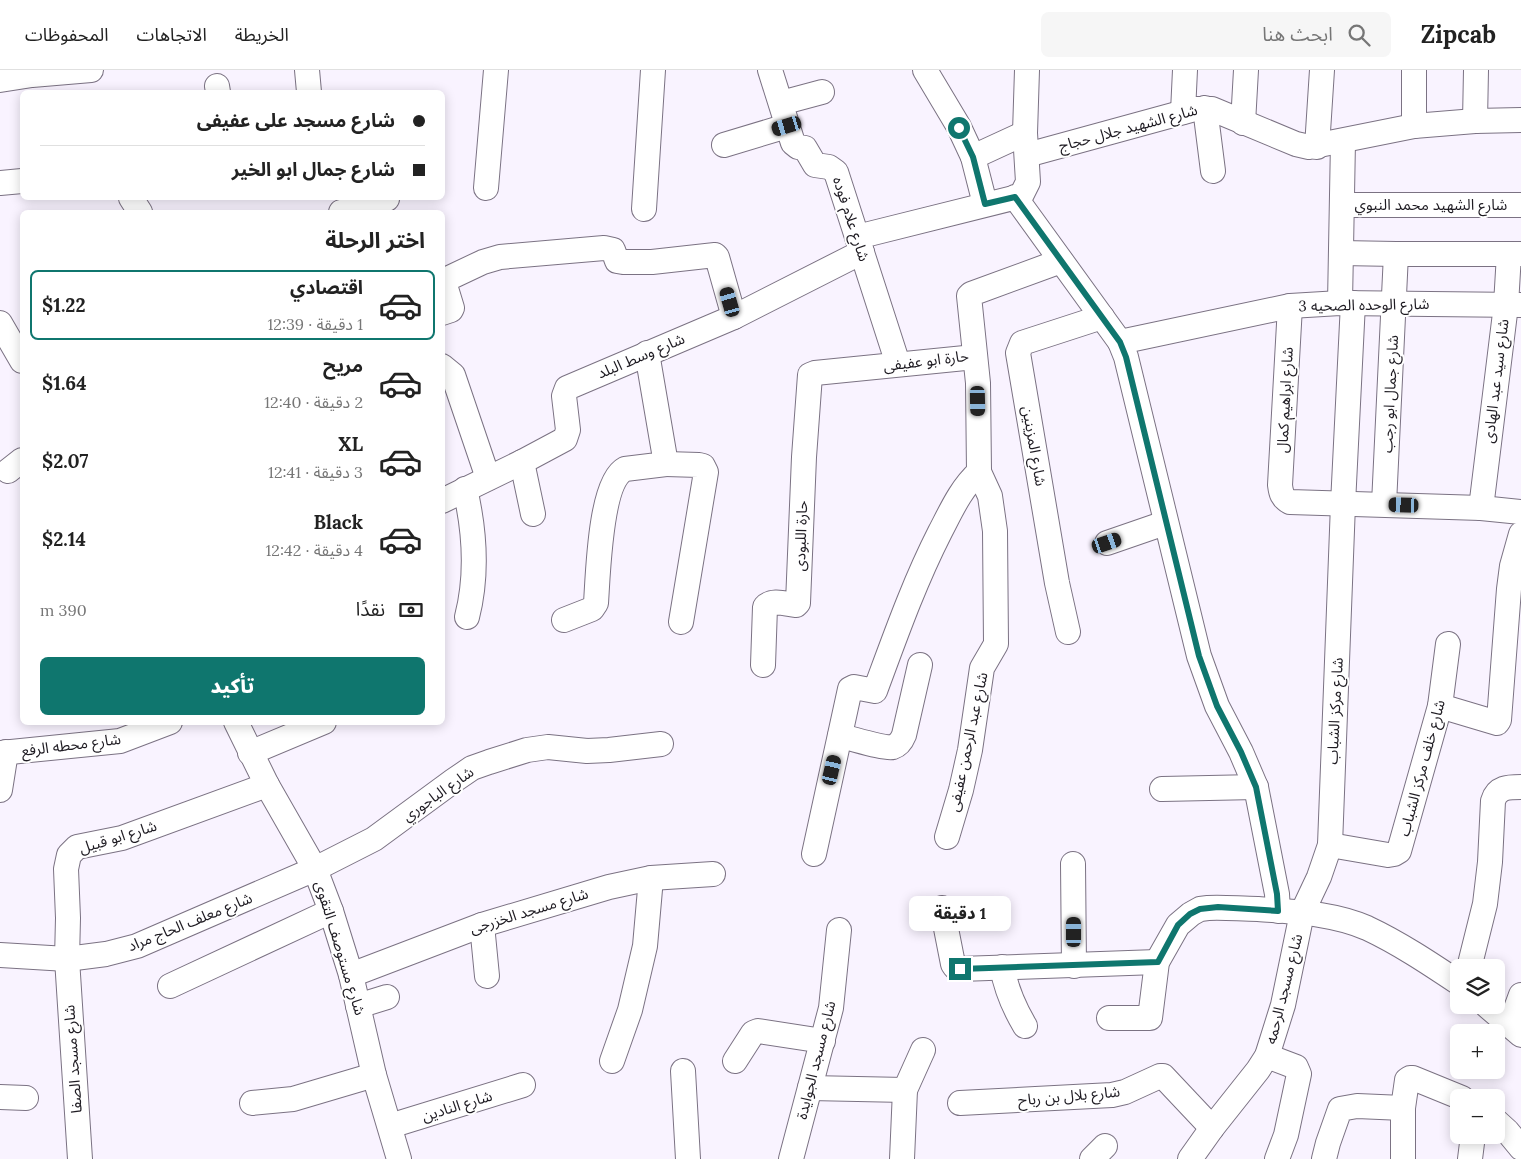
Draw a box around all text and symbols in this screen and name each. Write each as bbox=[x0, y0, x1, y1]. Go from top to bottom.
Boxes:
search box bbox=[1041, 12, 1391, 57]
text: Zipcab bbox=[1421, 19, 1496, 50]
icon: search bbox=[1345, 21, 1373, 49]
text: ابحث هنا bbox=[1262, 22, 1333, 46]
text: المحفوظات bbox=[25, 23, 109, 46]
text: الاتجاهات bbox=[137, 23, 207, 46]
text: الخريطة bbox=[235, 23, 289, 46]
street label: شارع الشهيد جلال حجاج bbox=[1056, 100, 1200, 158]
text: شارع مسجد على عفيفى bbox=[197, 108, 395, 132]
car bbox=[770, 114, 803, 138]
route start bbox=[948, 117, 970, 139]
text: شارع جمال ابو الخير bbox=[232, 157, 395, 181]
street label: شارع علام فوده bbox=[826, 174, 874, 265]
street label: شارع الشهيد محمد النبوي bbox=[1355, 195, 1508, 217]
text: اختر الرحلة bbox=[325, 226, 425, 254]
text: اقتصادي bbox=[290, 275, 363, 299]
icon: car bbox=[378, 283, 423, 328]
car bbox=[718, 286, 741, 318]
text: $1.22 bbox=[42, 293, 86, 317]
street label: شارع الوحده الصحيه 3 bbox=[1298, 294, 1430, 318]
text: 1 دقيقة · 12:39 bbox=[268, 314, 363, 334]
street label: شارع سيد عبد الهادى bbox=[1478, 317, 1516, 445]
street label: شارع وسط البلد bbox=[594, 329, 689, 385]
street label: شارع جمال ابو رجب bbox=[1377, 334, 1405, 454]
street label: حارة ابو عفيفى bbox=[882, 346, 970, 375]
street label: شارع ابراهيم كمال bbox=[1272, 346, 1300, 454]
text: مريح bbox=[323, 353, 363, 377]
icon: car bbox=[378, 361, 423, 406]
text: $1.64 bbox=[42, 371, 87, 395]
car bbox=[970, 386, 985, 416]
text: 2 دقيقة · 12:40 bbox=[264, 392, 363, 412]
street label: شارع المزينين bbox=[1015, 404, 1051, 488]
text: XL bbox=[338, 432, 363, 456]
icon: car bbox=[378, 439, 423, 484]
text: $2.07 bbox=[42, 449, 88, 473]
text: 3 دقيقة · 12:41 bbox=[268, 462, 363, 482]
car bbox=[1388, 497, 1419, 513]
street label: حارة اللبودى bbox=[790, 500, 811, 572]
text: Black bbox=[314, 510, 363, 534]
icon: car bbox=[378, 517, 423, 562]
text: $2.14 bbox=[42, 527, 86, 551]
car bbox=[1090, 531, 1123, 555]
text: 4 دقيقة · 12:42 bbox=[266, 540, 363, 560]
icon: cash bbox=[397, 596, 425, 624]
text: نقدًا bbox=[356, 597, 385, 621]
text: 390 m bbox=[40, 600, 87, 620]
button: تأكيد bbox=[40, 657, 425, 715]
street label: شارع مركز الشباب bbox=[1322, 657, 1350, 765]
street label: شارع عبد الرحمن عفيفى bbox=[943, 670, 995, 814]
street label: شارع خلف مركز الشباب bbox=[1394, 697, 1452, 839]
street label: شارع محطه الرفع bbox=[20, 729, 122, 763]
car bbox=[821, 754, 842, 786]
street label: شارع الباجوري bbox=[398, 762, 479, 828]
street label: شارع ابو قبيل bbox=[77, 816, 160, 860]
street label: شارع مستوصف التقوى bbox=[308, 878, 370, 1018]
street label: شارع مسجد الخزرجى bbox=[467, 883, 592, 940]
street label: شارع معلف الحاج مراد bbox=[125, 888, 256, 958]
callout: 1 دقيقة bbox=[909, 896, 1011, 932]
text: 1 دقيقة bbox=[934, 903, 986, 923]
car bbox=[1066, 917, 1081, 947]
street label: شارع مسجد الرحمه bbox=[1261, 932, 1309, 1047]
route end bbox=[949, 958, 971, 980]
map controls bbox=[1450, 959, 1505, 1144]
button: layers bbox=[1450, 959, 1505, 1014]
street label: شارع مسجد الجوايدة bbox=[792, 998, 842, 1122]
street label: شارع مسجد الصفا bbox=[59, 1004, 89, 1114]
button: + bbox=[1450, 1024, 1505, 1079]
street label: شارع بلال بن رباح bbox=[1017, 1082, 1121, 1112]
street label: شارع النادين bbox=[419, 1086, 496, 1128]
button: − bbox=[1450, 1089, 1505, 1144]

